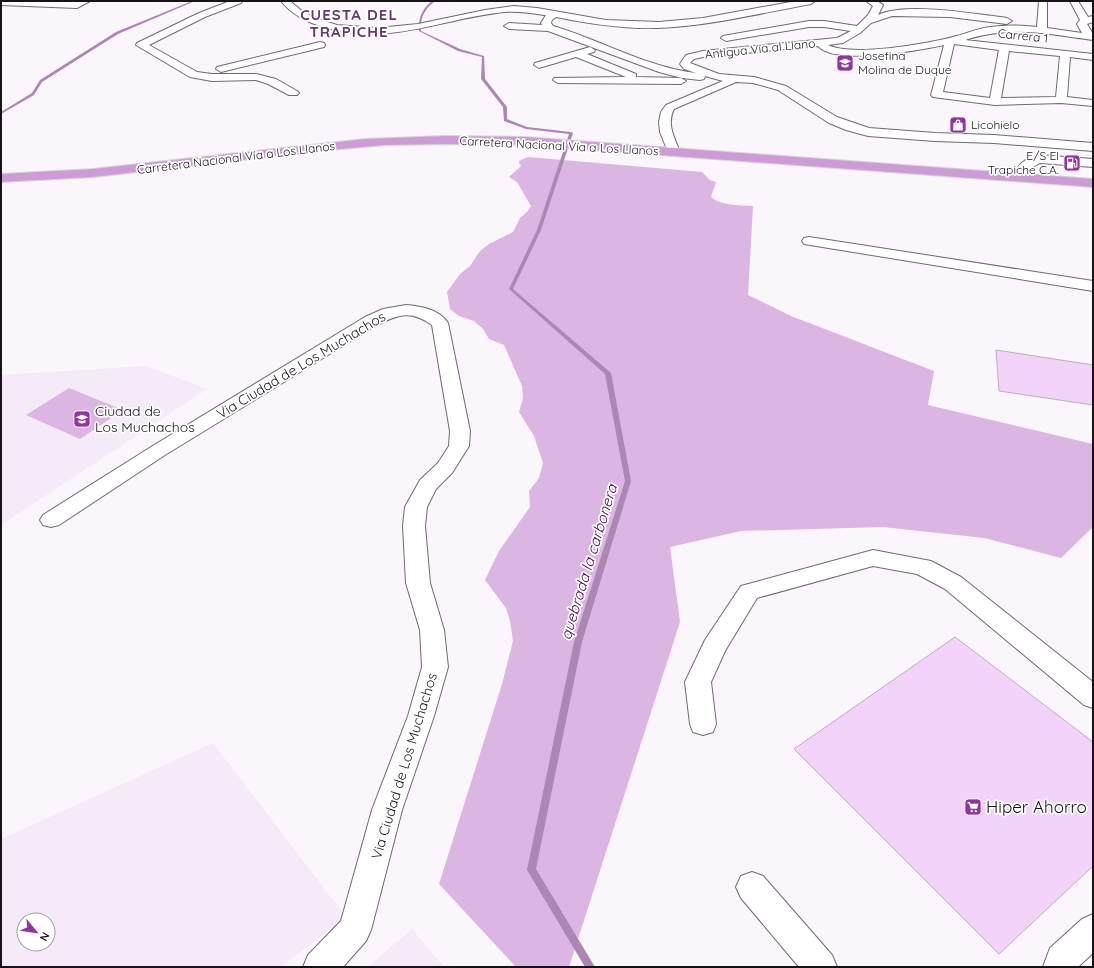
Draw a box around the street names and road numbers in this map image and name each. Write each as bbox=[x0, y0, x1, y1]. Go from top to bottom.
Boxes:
street label: Carrera 1 bbox=[997, 25, 1049, 46]
street label: Antigua Vía al Llano bbox=[704, 35, 816, 62]
street label: Carretera Nacional Vía a Los Llanos bbox=[459, 133, 659, 158]
street label: Carretera Nacional Vía a Los Llanos bbox=[136, 138, 336, 177]
street label: Via Ciudad de Los Muchachos bbox=[213, 307, 389, 423]
street label: Via Ciudad de Los Muchachos bbox=[367, 671, 441, 861]

